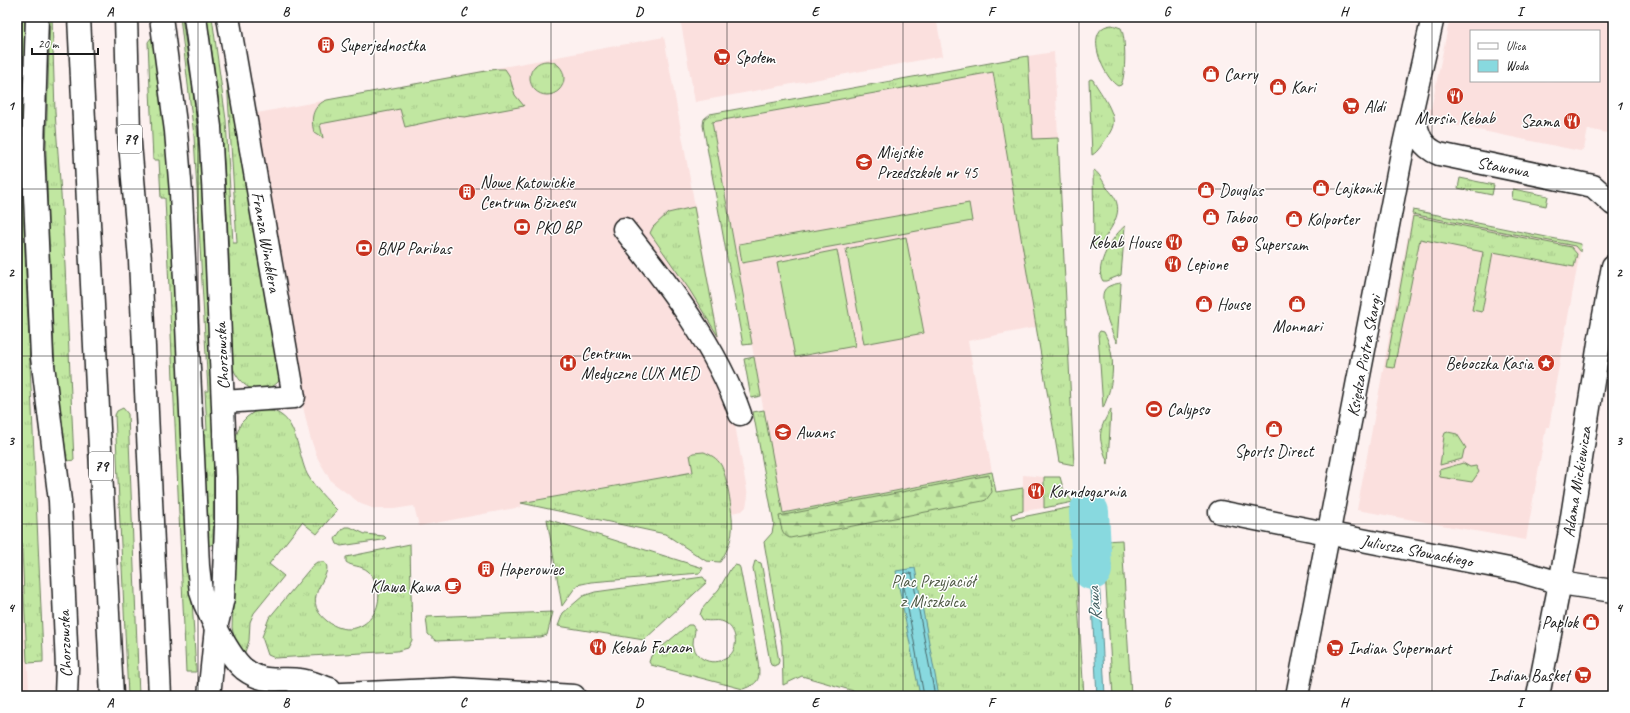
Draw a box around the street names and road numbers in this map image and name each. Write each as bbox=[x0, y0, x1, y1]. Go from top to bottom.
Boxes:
road number: 79 bbox=[118, 125, 142, 153]
street label: Stawowa bbox=[1475, 152, 1533, 183]
street label: Franza Wincklera bbox=[247, 190, 285, 295]
street label: Księdza Piotra Skargi bbox=[1342, 291, 1387, 418]
street label: Chorzowska bbox=[210, 320, 234, 390]
street label: Adama Mickiewicza bbox=[1558, 424, 1596, 539]
road number: 79 bbox=[89, 452, 113, 480]
street label: Juliusza Słowackiego bbox=[1359, 530, 1476, 572]
street label: Chorzowska bbox=[53, 608, 77, 678]

